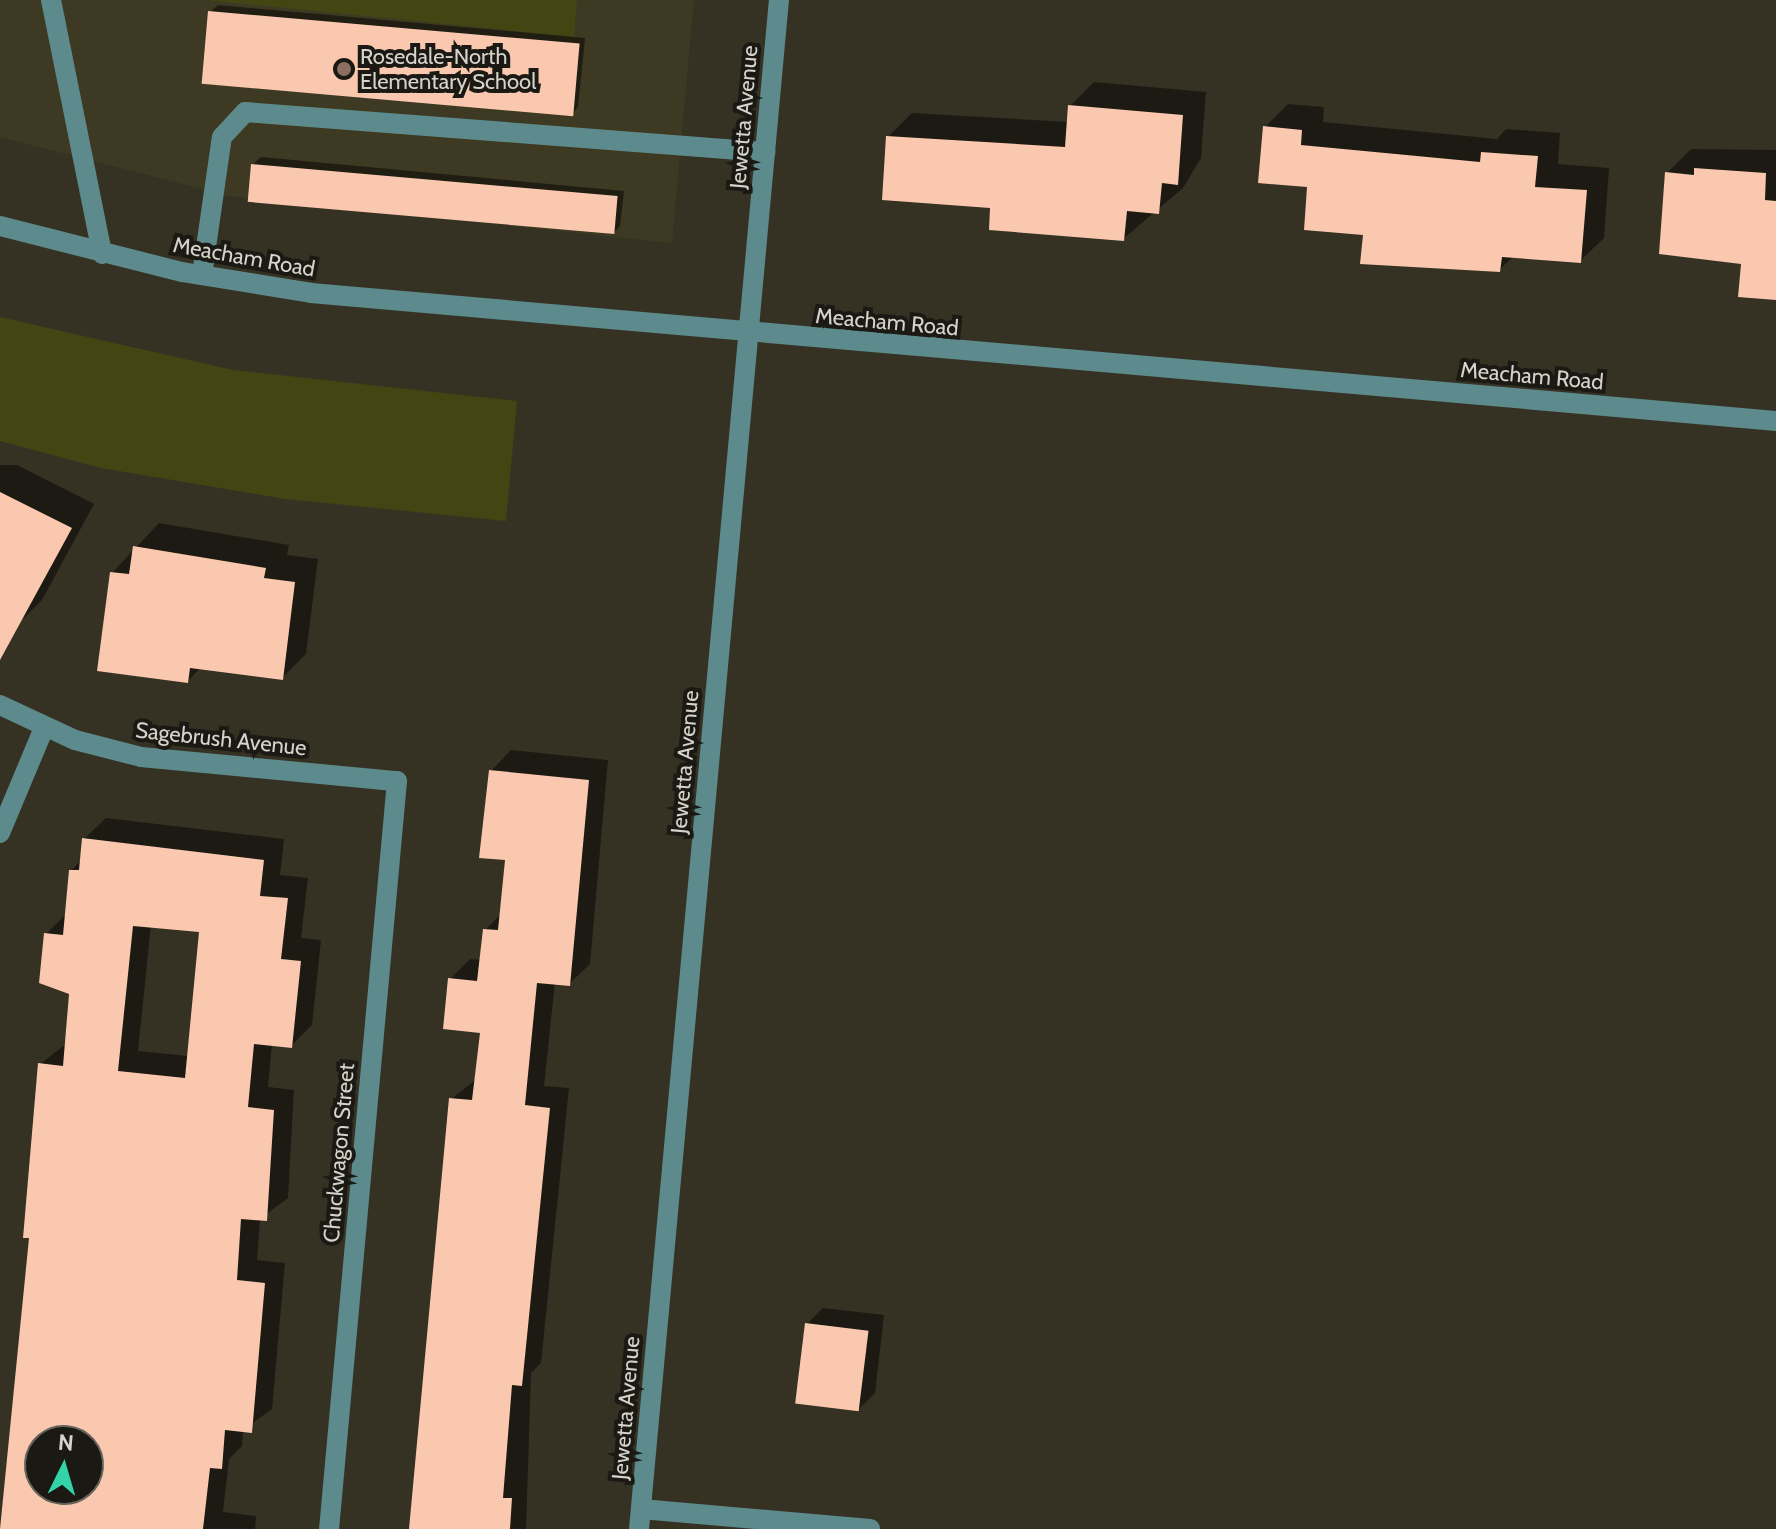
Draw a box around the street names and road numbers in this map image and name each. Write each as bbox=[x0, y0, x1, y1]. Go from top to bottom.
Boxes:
street label: Jewetta Avenue bbox=[725, 44, 763, 190]
street label: Meacham Road bbox=[171, 232, 317, 282]
street label: Meacham Road bbox=[814, 303, 960, 341]
street label: Meacham Road bbox=[1459, 357, 1605, 395]
street label: Jewetta Avenue bbox=[666, 689, 704, 835]
street label: Sagebrush Avenue bbox=[134, 717, 308, 761]
street label: Chuckwagon Street bbox=[318, 1062, 360, 1244]
street label: Jewetta Avenue bbox=[607, 1335, 645, 1481]

